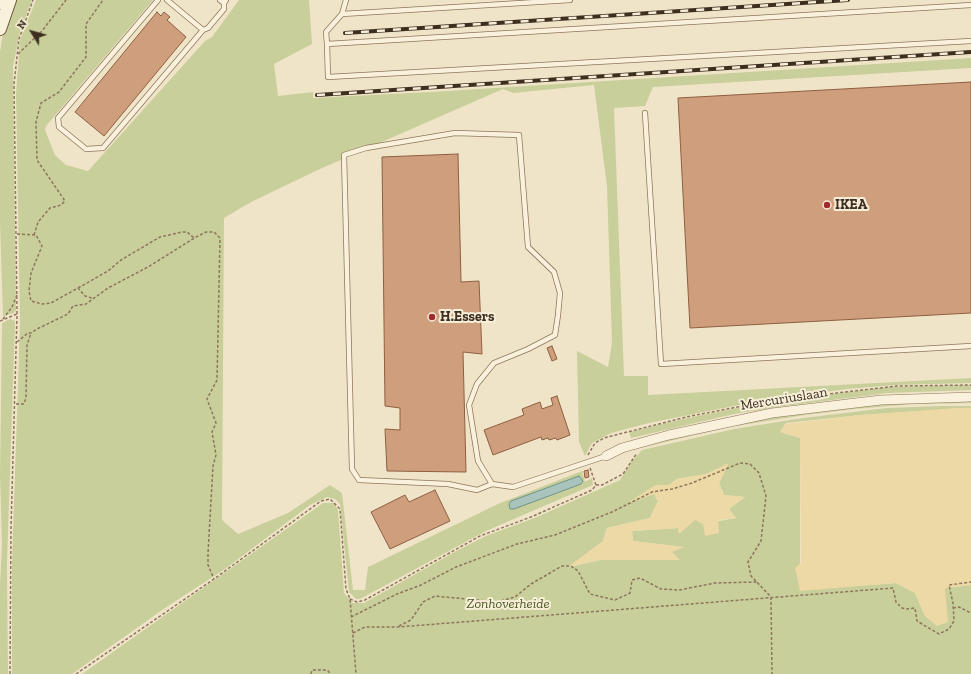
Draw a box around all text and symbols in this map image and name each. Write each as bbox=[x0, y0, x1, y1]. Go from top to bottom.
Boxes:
north arrow bbox=[12, 12, 52, 52]
text: N bbox=[14, 17, 30, 32]
place label: IKEA bbox=[835, 197, 867, 213]
marker: IKEA bbox=[822, 200, 832, 210]
place label: H.Essers bbox=[440, 309, 494, 325]
marker: H.Essers bbox=[427, 312, 437, 322]
street label: Mercuriuslaan bbox=[739, 384, 829, 414]
park label: Zonhoverheide bbox=[467, 596, 549, 612]

